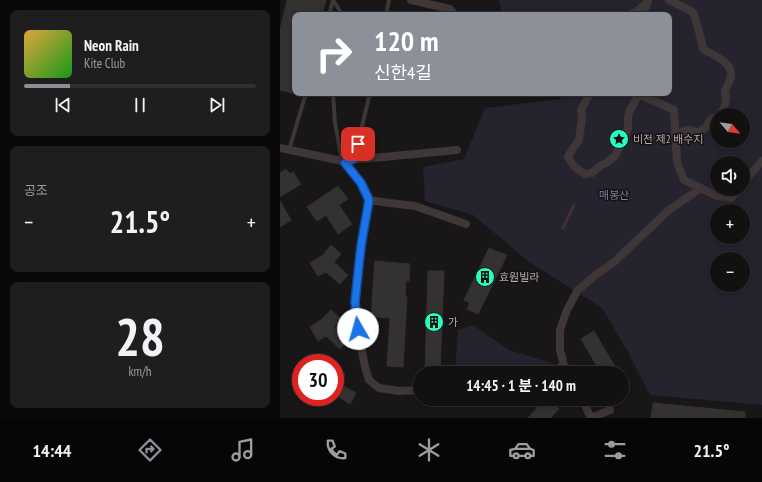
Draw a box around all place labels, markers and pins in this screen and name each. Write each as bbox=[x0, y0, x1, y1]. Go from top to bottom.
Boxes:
pin bbox=[341, 127, 375, 161]
place icon: 비전 제2 배수지 bbox=[608, 128, 630, 150]
place label: 비전 제2 배수지 bbox=[633, 132, 703, 146]
building icon: 효원빌라 bbox=[474, 266, 496, 288]
place label: 효원빌라 bbox=[499, 270, 539, 284]
building icon: 가 bbox=[423, 311, 445, 333]
place label: 가 bbox=[448, 315, 458, 329]

